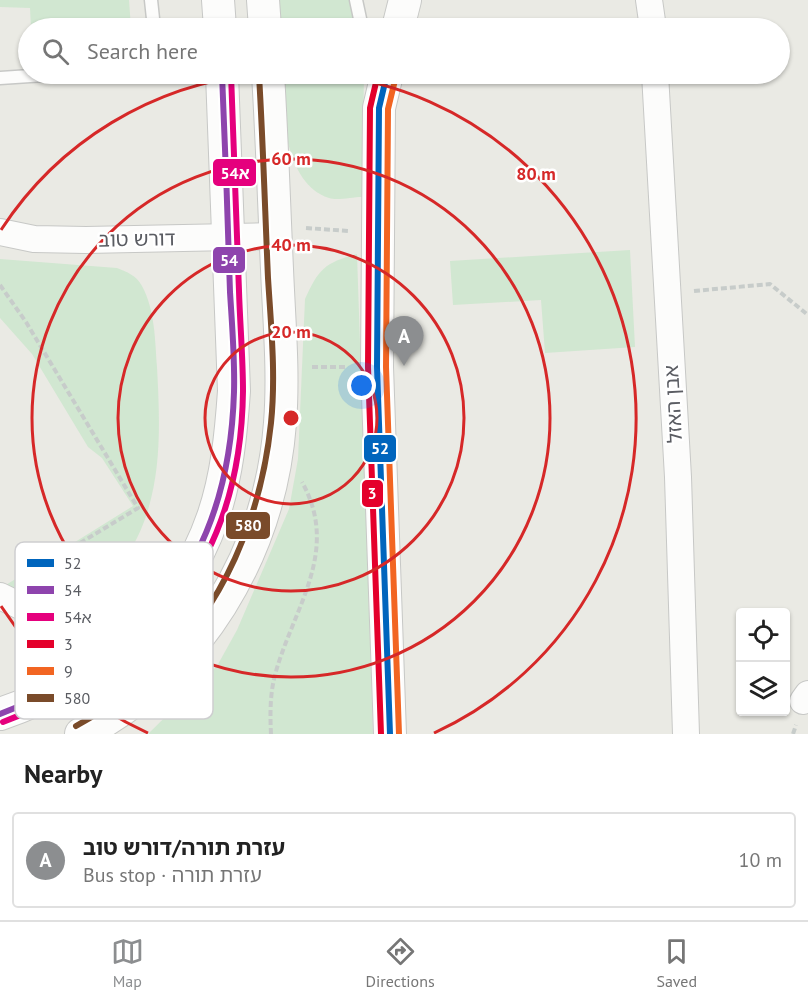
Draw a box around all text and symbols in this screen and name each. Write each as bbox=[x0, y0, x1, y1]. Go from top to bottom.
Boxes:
search box bbox=[18, 18, 790, 84]
icon: search bbox=[39, 35, 72, 68]
text: Search here bbox=[87, 37, 198, 65]
text: 60 m bbox=[271, 147, 311, 170]
line badge: 54א bbox=[212, 158, 257, 187]
text: 80 m bbox=[516, 162, 556, 185]
text: 54א bbox=[221, 163, 250, 183]
street label: דורש טוב bbox=[98, 225, 176, 253]
text: 40 m bbox=[271, 233, 311, 256]
line badge: 54 bbox=[212, 246, 246, 274]
text: 54 bbox=[220, 250, 238, 270]
pin: A bbox=[384, 316, 424, 366]
text: 20 m bbox=[271, 320, 311, 343]
street label: אבן האזל bbox=[658, 364, 688, 444]
your location bbox=[347, 371, 376, 400]
centre of rings bbox=[281, 408, 301, 428]
line badge: 52 bbox=[363, 434, 397, 463]
text: 52 bbox=[371, 438, 389, 458]
line badge: 3 bbox=[361, 479, 384, 508]
text: 3 bbox=[367, 483, 377, 503]
line badge: 580 bbox=[225, 511, 271, 540]
text: 580 bbox=[234, 515, 262, 535]
legend bbox=[15, 542, 213, 719]
text: 52 bbox=[64, 553, 81, 573]
text: 54 bbox=[64, 580, 82, 600]
text: 54א bbox=[64, 607, 92, 627]
map controls bbox=[736, 608, 790, 716]
button: locate bbox=[736, 608, 790, 662]
text: 3 bbox=[64, 634, 73, 654]
text: 9 bbox=[64, 661, 73, 681]
button: layers bbox=[736, 662, 790, 716]
text: 580 bbox=[64, 688, 90, 708]
text: Nearby bbox=[24, 757, 102, 790]
text: עזרת תורה/דורש טוב bbox=[83, 833, 285, 861]
text: A bbox=[39, 847, 52, 873]
text: 10 m bbox=[739, 847, 782, 873]
text: Bus stop · עזרת תורה bbox=[83, 862, 262, 888]
tab: Map bbox=[111, 935, 144, 991]
tab: Directions bbox=[366, 935, 435, 991]
tab: Saved bbox=[656, 935, 697, 991]

